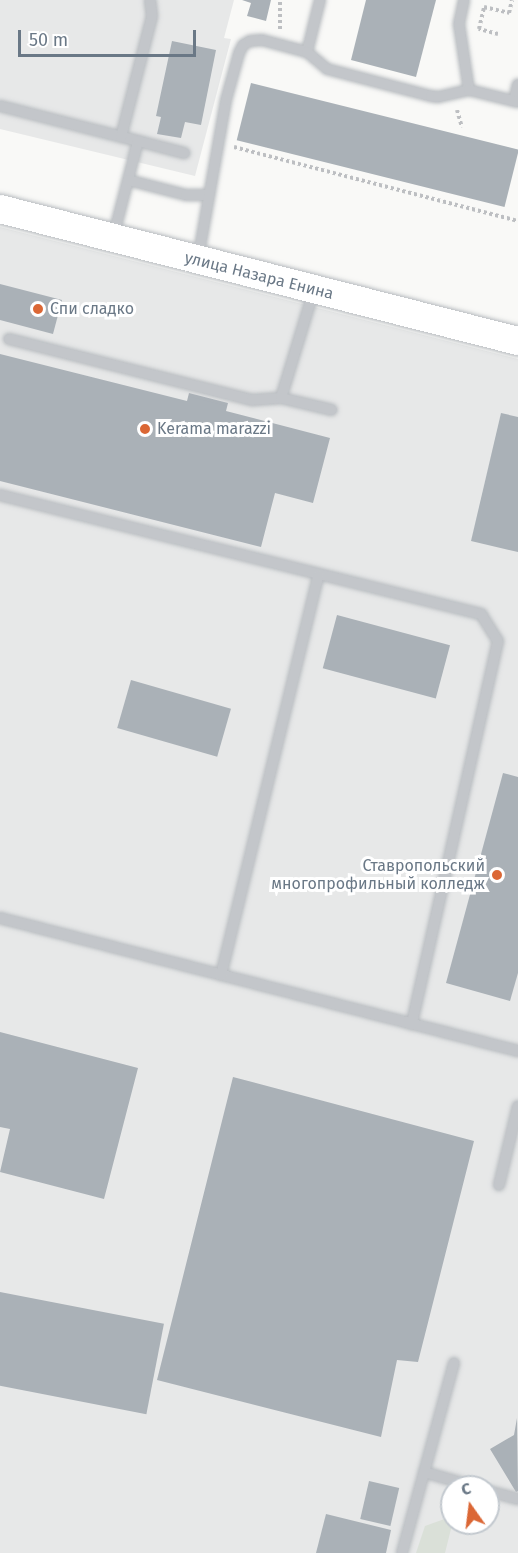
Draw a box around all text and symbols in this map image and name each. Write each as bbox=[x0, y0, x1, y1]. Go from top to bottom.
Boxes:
scale bar bbox=[21, 18, 200, 56]
text: 50 m bbox=[29, 29, 68, 51]
street label: улица Назара Енина bbox=[182, 248, 336, 304]
place label: Спи сладко bbox=[50, 299, 134, 319]
marker: Спи сладко bbox=[31, 302, 45, 316]
place label: Kerama marazzi bbox=[157, 419, 271, 439]
marker: Kerama marazzi bbox=[138, 422, 152, 436]
place label: Ставропольский многопрофильный колледж bbox=[271, 856, 485, 894]
marker: Ставропольский многопрофильный колледж bbox=[490, 868, 504, 882]
north arrow bbox=[440, 1475, 500, 1535]
text: С bbox=[459, 1479, 473, 1499]

